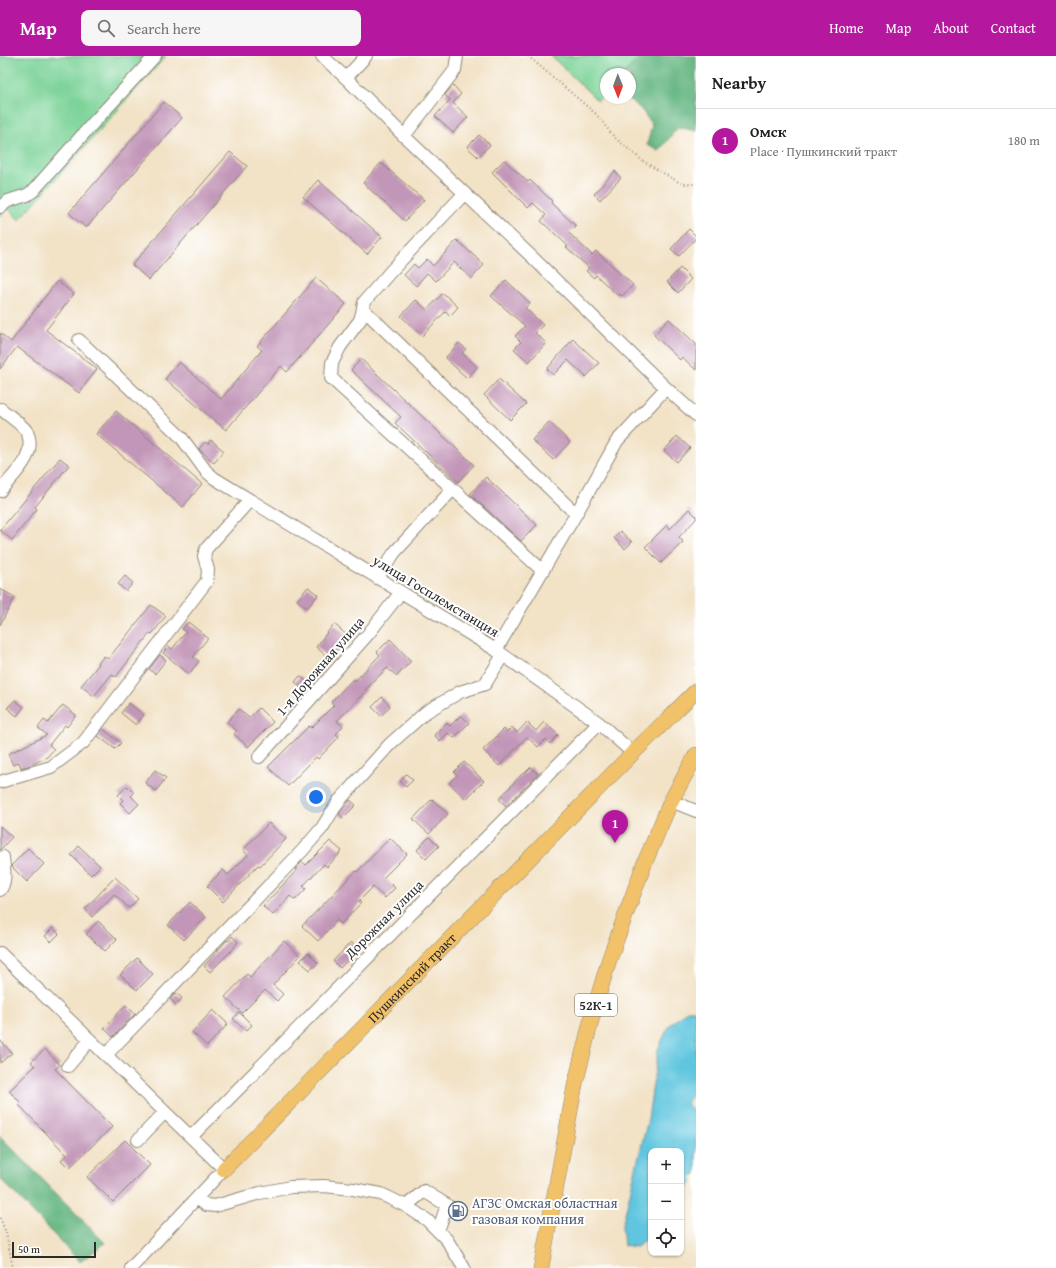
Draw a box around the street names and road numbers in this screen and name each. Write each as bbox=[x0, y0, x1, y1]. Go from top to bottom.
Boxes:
street label: улица Госплемстанция bbox=[368, 550, 503, 642]
street label: 1-я Дорожная улица bbox=[271, 612, 369, 720]
street label: Дорожная улица bbox=[340, 875, 428, 963]
street label: Пушкинский тракт bbox=[363, 928, 461, 1027]
road number: 52К-1 bbox=[575, 994, 617, 1016]

